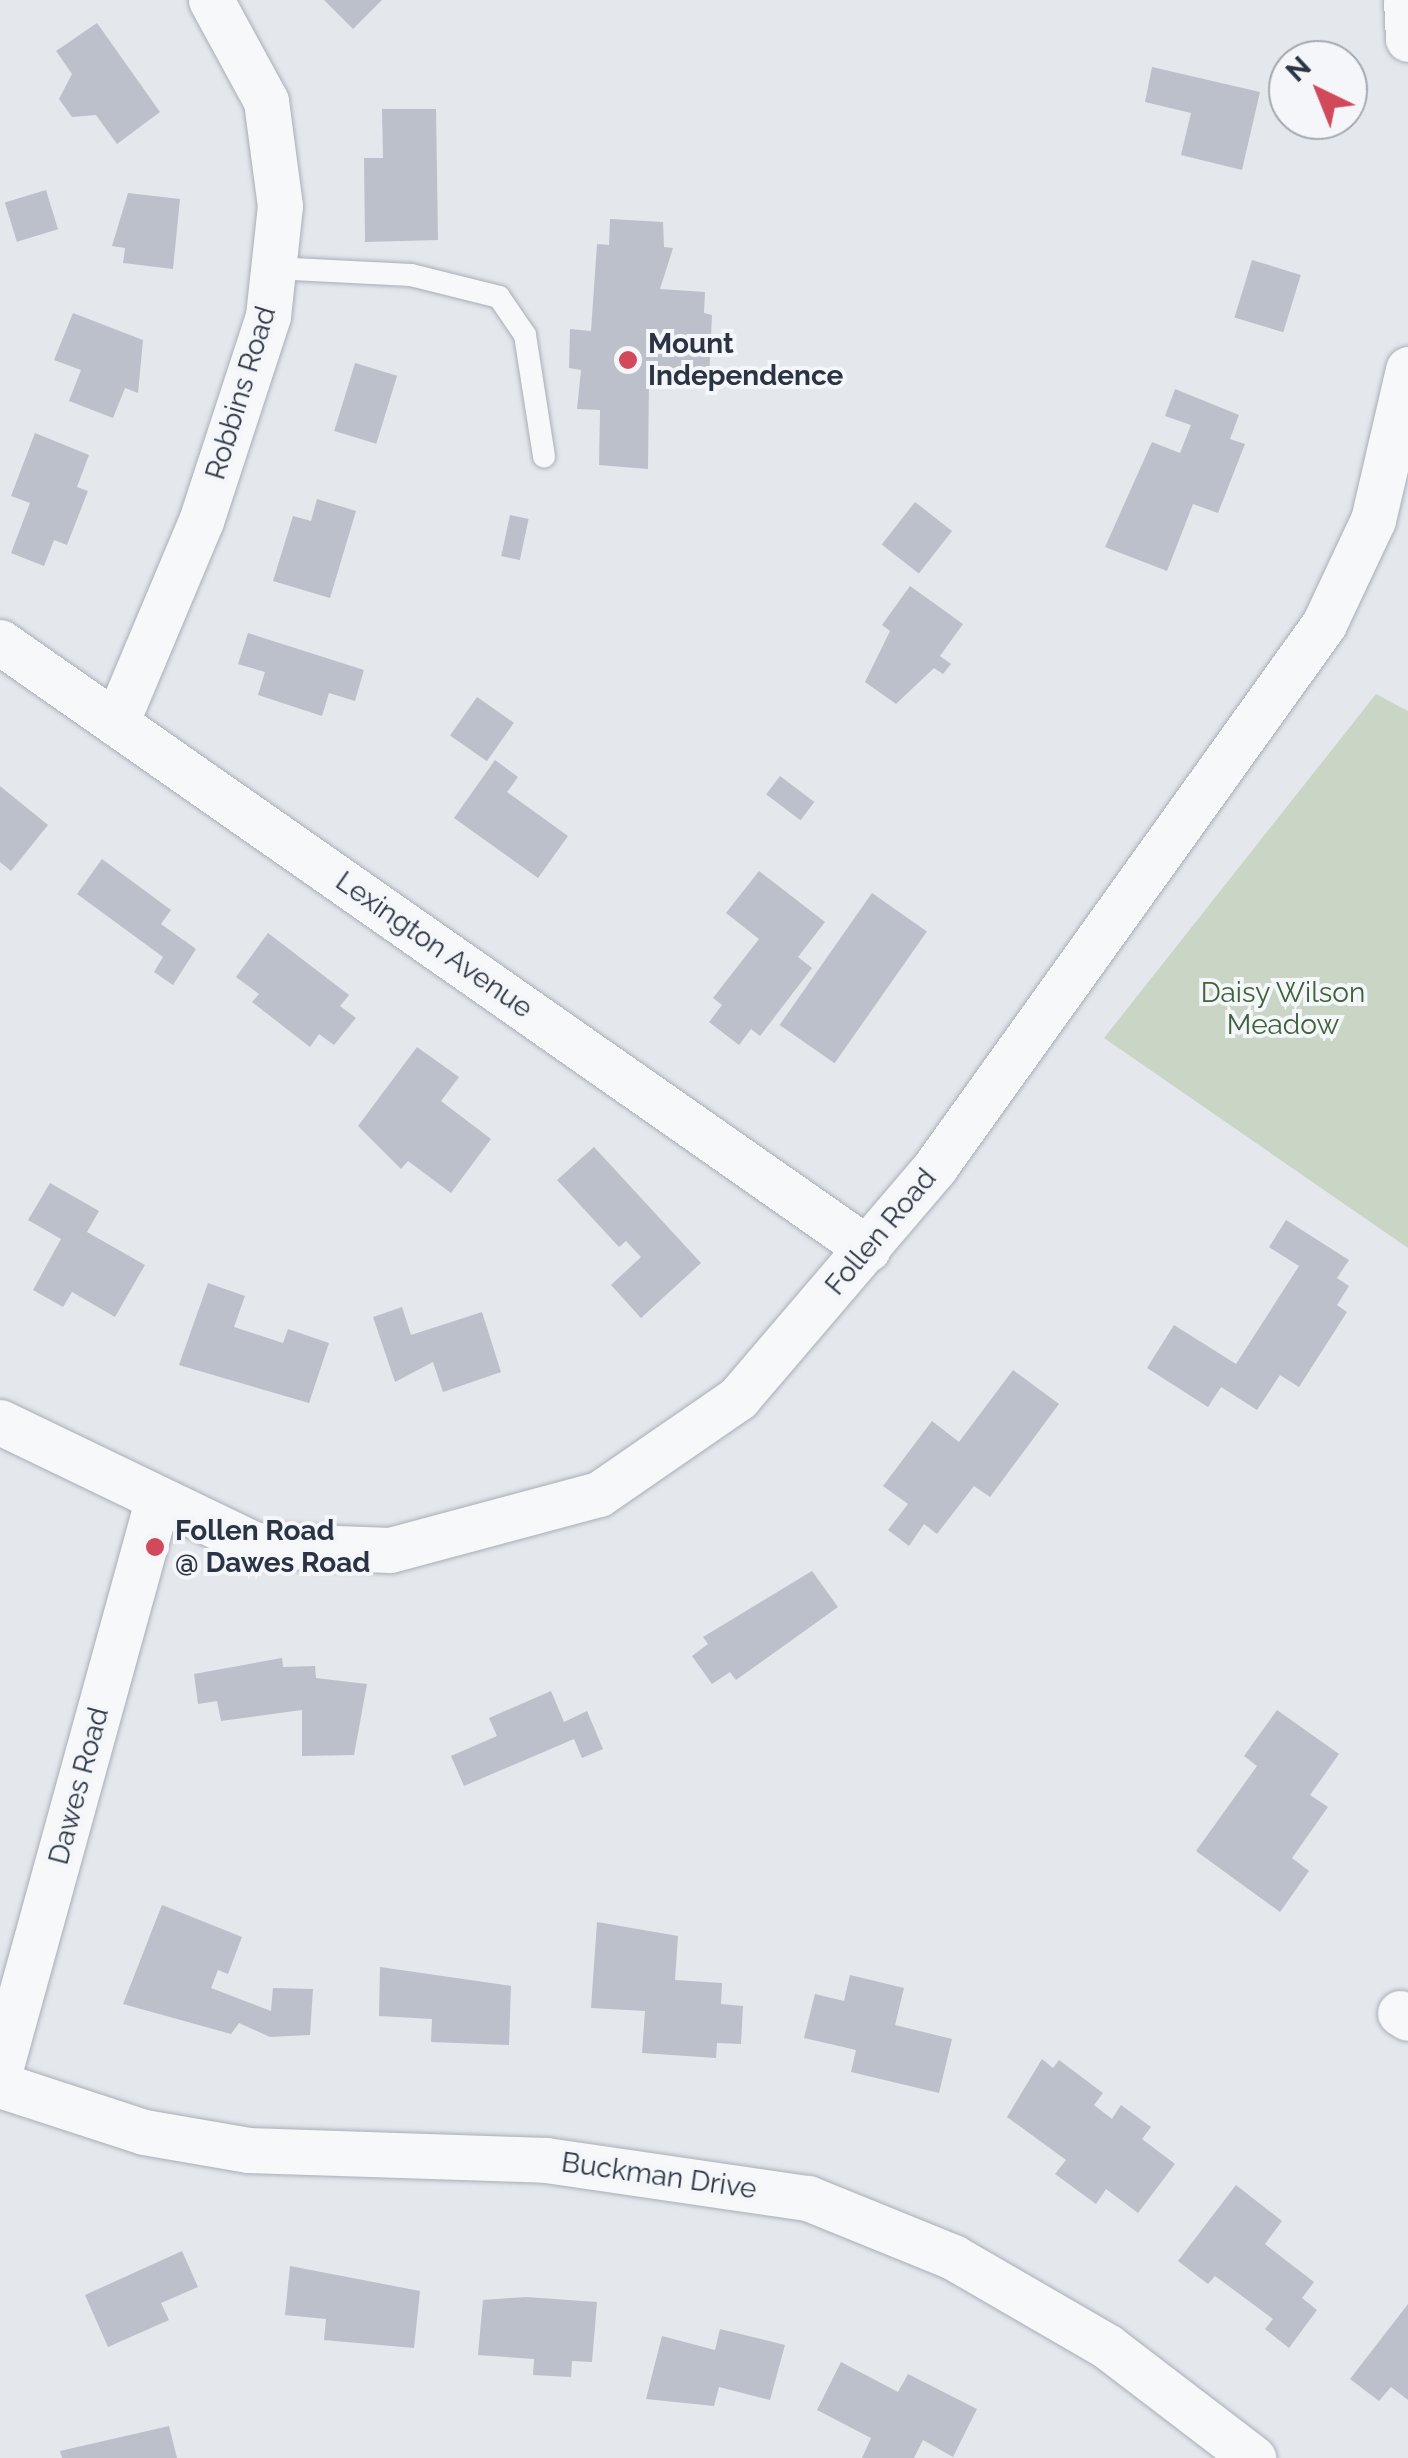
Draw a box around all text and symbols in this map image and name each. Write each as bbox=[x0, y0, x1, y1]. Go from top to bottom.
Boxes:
north arrow bbox=[1268, 40, 1368, 140]
text: N bbox=[1279, 50, 1318, 89]
street label: Robbins Road bbox=[199, 302, 283, 484]
place label: Mount Independence bbox=[648, 327, 843, 393]
marker: Mount Independence bbox=[617, 349, 639, 371]
street label: Lexington Avenue bbox=[329, 864, 539, 1026]
park label: Daisy Wilson Meadow bbox=[1200, 976, 1366, 1042]
street label: Follen Road bbox=[818, 1162, 944, 1302]
place label: Follen Road @ Dawes Road bbox=[175, 1514, 370, 1580]
marker: Follen Road @ Dawes Road bbox=[144, 1536, 166, 1558]
street label: Dawes Road bbox=[42, 1704, 116, 1868]
street label: Buckman Drive bbox=[559, 2146, 759, 2206]

